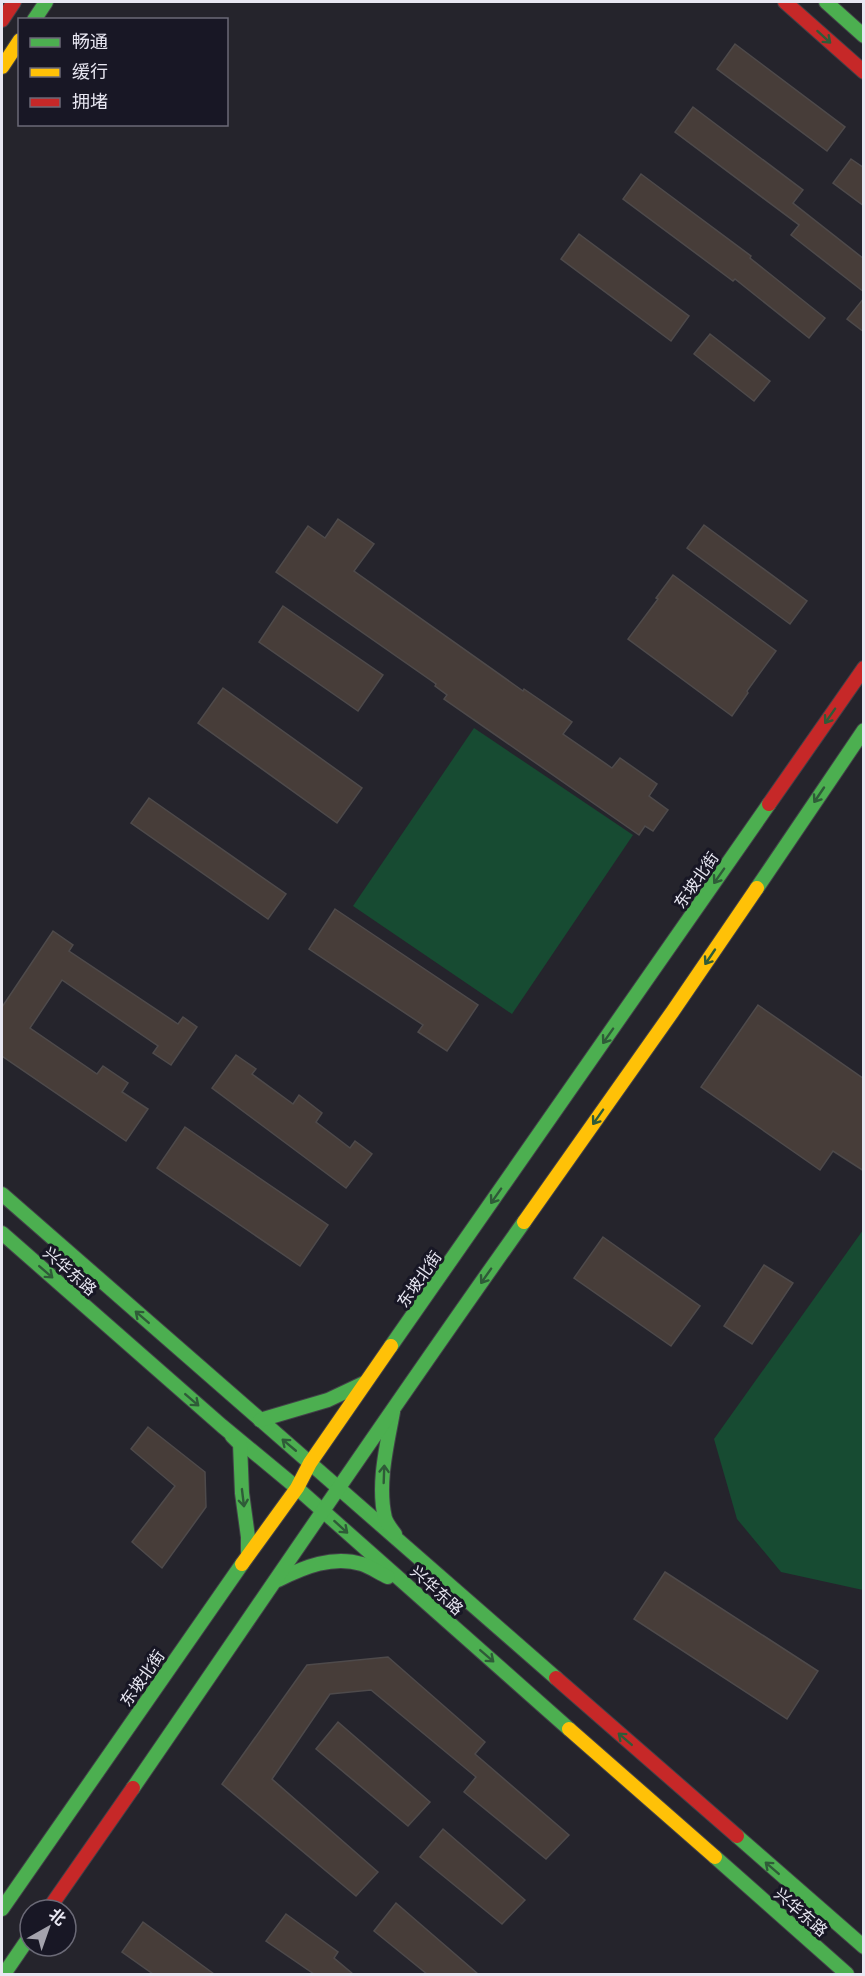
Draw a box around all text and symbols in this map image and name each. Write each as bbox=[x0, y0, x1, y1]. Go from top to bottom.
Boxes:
legend bbox=[18, 18, 228, 126]
one-way arrow bbox=[816, 30, 831, 44]
text: 畅通 bbox=[72, 31, 108, 52]
text: 缓行 bbox=[72, 61, 108, 82]
text: 拥堵 bbox=[72, 91, 108, 112]
one-way arrow bbox=[824, 707, 836, 723]
one-way arrow bbox=[813, 787, 825, 803]
street label: 东坡北街 bbox=[670, 849, 723, 912]
one-way arrow bbox=[713, 867, 725, 884]
one-way arrow bbox=[704, 948, 716, 965]
one-way arrow bbox=[602, 1027, 614, 1044]
one-way arrow bbox=[592, 1108, 604, 1124]
one-way arrow bbox=[490, 1188, 502, 1204]
street label: 兴华东路 bbox=[39, 1243, 100, 1300]
street label: 东坡北街 bbox=[393, 1248, 446, 1311]
one-way arrow bbox=[38, 1265, 53, 1279]
one-way arrow bbox=[480, 1268, 492, 1284]
one-way arrow bbox=[135, 1310, 150, 1324]
one-way arrow bbox=[185, 1393, 200, 1407]
one-way arrow bbox=[282, 1438, 297, 1452]
one-way arrow bbox=[379, 1464, 390, 1484]
one-way arrow bbox=[238, 1488, 249, 1508]
one-way arrow bbox=[333, 1520, 348, 1534]
street label: 兴华东路 bbox=[407, 1562, 467, 1619]
street label: 东坡北街 bbox=[116, 1647, 169, 1710]
one-way arrow bbox=[479, 1649, 494, 1663]
one-way arrow bbox=[617, 1733, 633, 1746]
one-way arrow bbox=[764, 1861, 780, 1874]
street label: 兴华东路 bbox=[770, 1884, 831, 1941]
north arrow bbox=[18, 1898, 78, 1958]
text: 北 bbox=[45, 1904, 70, 1929]

